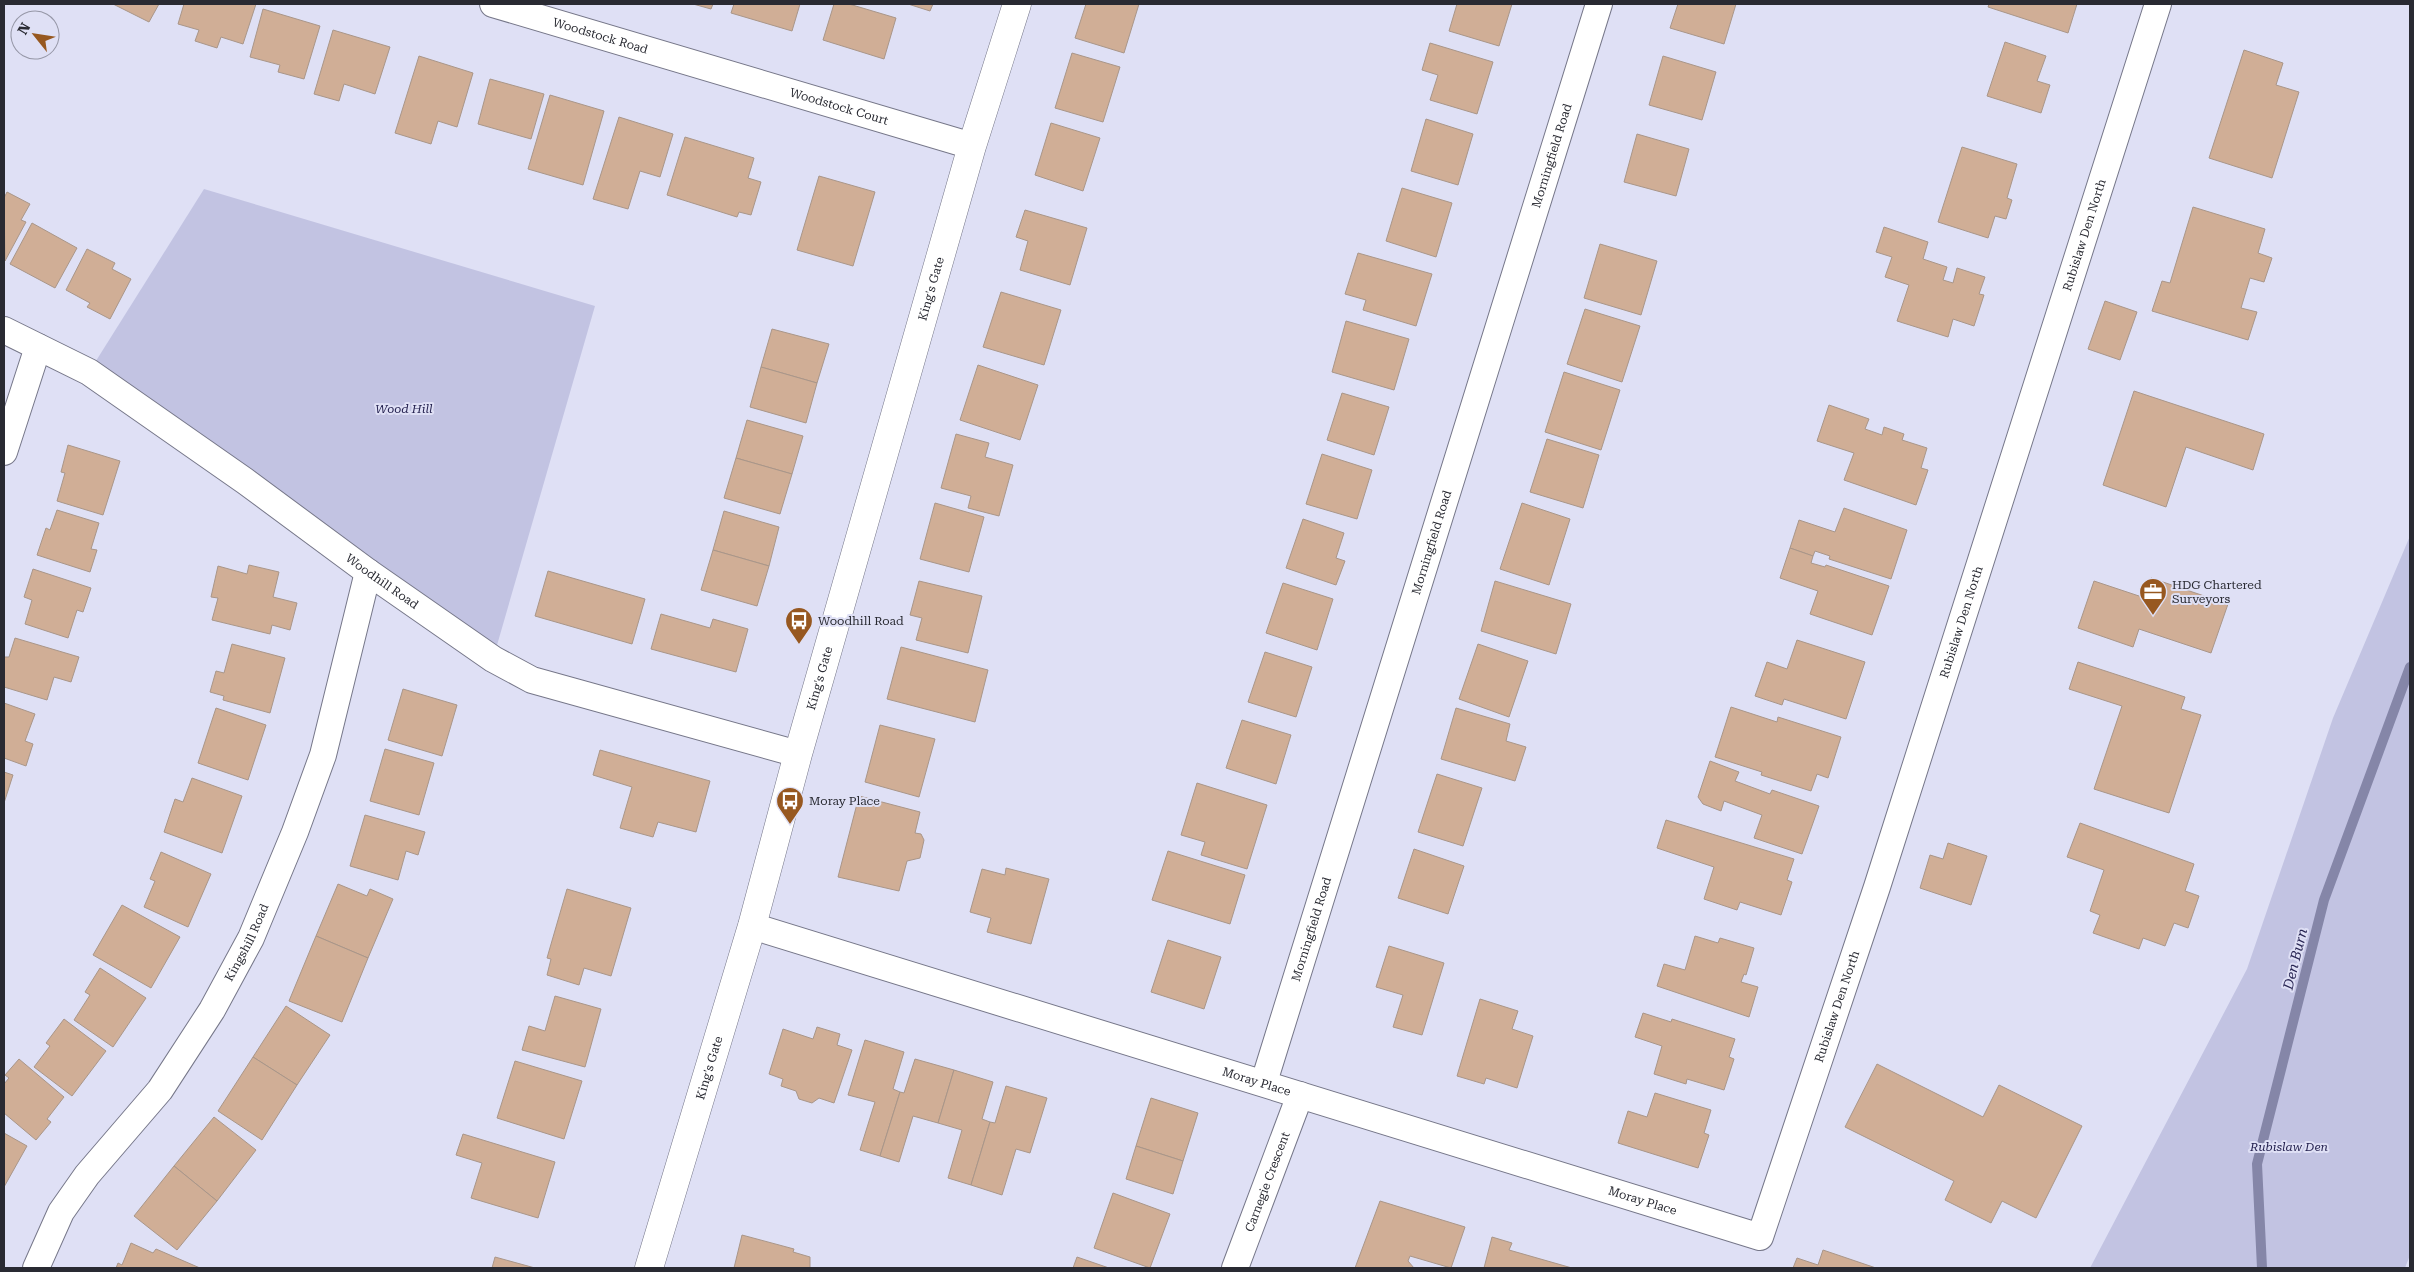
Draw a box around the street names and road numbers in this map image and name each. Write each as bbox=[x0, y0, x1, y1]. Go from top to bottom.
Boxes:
street label: Woodstock Road bbox=[551, 15, 650, 57]
street label: Woodstock Court bbox=[788, 85, 891, 128]
street label: Morningfield Road bbox=[1529, 102, 1575, 210]
street label: Rubislaw Den North bbox=[2060, 177, 2109, 293]
street label: King's Gate bbox=[915, 255, 947, 322]
street label: Morningfield Road bbox=[1409, 488, 1455, 596]
street label: Woodhill Road bbox=[343, 551, 421, 612]
street label: Rubislaw Den North bbox=[1937, 564, 1986, 680]
street label: King's Gate bbox=[804, 644, 836, 712]
street label: Morningfield Road bbox=[1289, 875, 1334, 983]
street label: Kingshill Road bbox=[222, 902, 271, 984]
street label: Rubislaw Den North bbox=[1812, 949, 1862, 1064]
street label: King's Gate bbox=[693, 1034, 726, 1101]
street label: Moray Place bbox=[1221, 1065, 1293, 1099]
street label: Carnegie Crescent bbox=[1242, 1129, 1293, 1234]
street label: Moray Place bbox=[1607, 1184, 1679, 1218]

